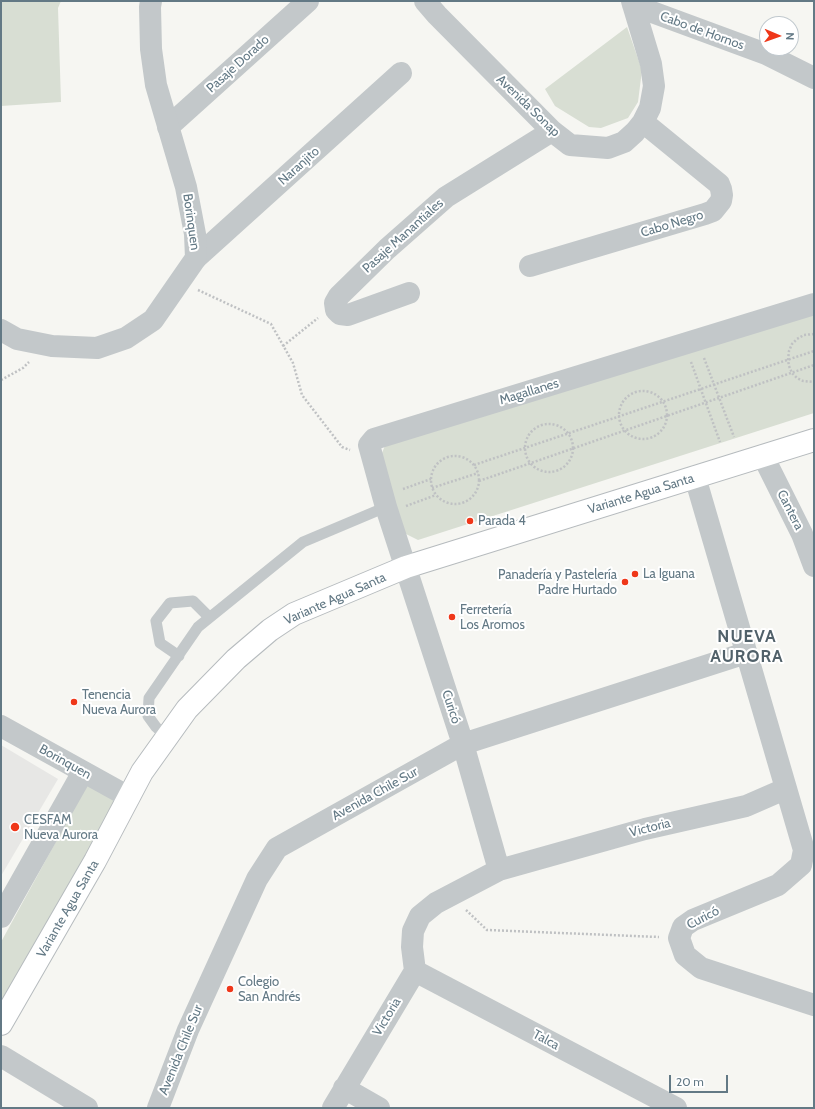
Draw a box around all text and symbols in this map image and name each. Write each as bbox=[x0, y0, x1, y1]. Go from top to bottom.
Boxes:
street label: Cabo de Hornos bbox=[658, 9, 746, 53]
north arrow bbox=[759, 16, 799, 56]
street label: Pasaje Dorado bbox=[204, 32, 272, 96]
text: N bbox=[783, 32, 797, 41]
street label: Avenida Sonap bbox=[493, 72, 563, 140]
street label: Naranjito bbox=[275, 144, 323, 188]
street label: Borinquen bbox=[179, 193, 203, 251]
street label: Pasaje Manantiales bbox=[359, 196, 447, 276]
street label: Cabo Negro bbox=[639, 207, 705, 241]
street label: Magallanes bbox=[497, 376, 561, 408]
street label: Variante Agua Santa bbox=[586, 470, 696, 518]
street label: Cantera bbox=[773, 487, 807, 533]
place label: Parada 4 bbox=[478, 513, 526, 529]
marker: Parada 4 bbox=[465, 516, 475, 526]
place label: La Iguana bbox=[643, 566, 695, 582]
place label: Panadería y Pastelería Padre Hurtado bbox=[498, 567, 617, 598]
marker: La Iguana bbox=[630, 569, 640, 579]
street label: Variante Agua Santa bbox=[282, 570, 388, 628]
marker: Panadería y Pastelería Padre Hurtado bbox=[620, 577, 630, 587]
place label: Ferretería Los Aromos bbox=[460, 602, 525, 633]
marker: Ferretería Los Aromos bbox=[447, 612, 457, 622]
district label: NUEVA AURORA bbox=[710, 627, 784, 667]
place label: Tenencia Nueva Aurora bbox=[82, 687, 156, 718]
street label: Curicó bbox=[438, 688, 464, 726]
marker: Tenencia Nueva Aurora bbox=[69, 697, 79, 707]
street label: Borinquen bbox=[36, 741, 94, 783]
street label: Avenida Chile Sur bbox=[329, 764, 421, 824]
place label: CESFAM Nueva Aurora bbox=[24, 812, 98, 843]
street label: Victoria bbox=[628, 815, 672, 841]
marker: CESFAM Nueva Aurora bbox=[9, 821, 21, 833]
street label: Variante Agua Santa bbox=[34, 858, 102, 960]
street label: Curicó bbox=[684, 903, 722, 933]
place label: Colegio San Andrés bbox=[238, 974, 300, 1005]
marker: Colegio San Andrés bbox=[225, 984, 235, 994]
street label: Victoria bbox=[370, 995, 404, 1039]
street label: Avenida Chile Sur bbox=[156, 1003, 206, 1097]
street label: Talca bbox=[530, 1027, 562, 1053]
scale bar bbox=[671, 1067, 730, 1093]
text: 20 m bbox=[676, 1074, 704, 1089]

